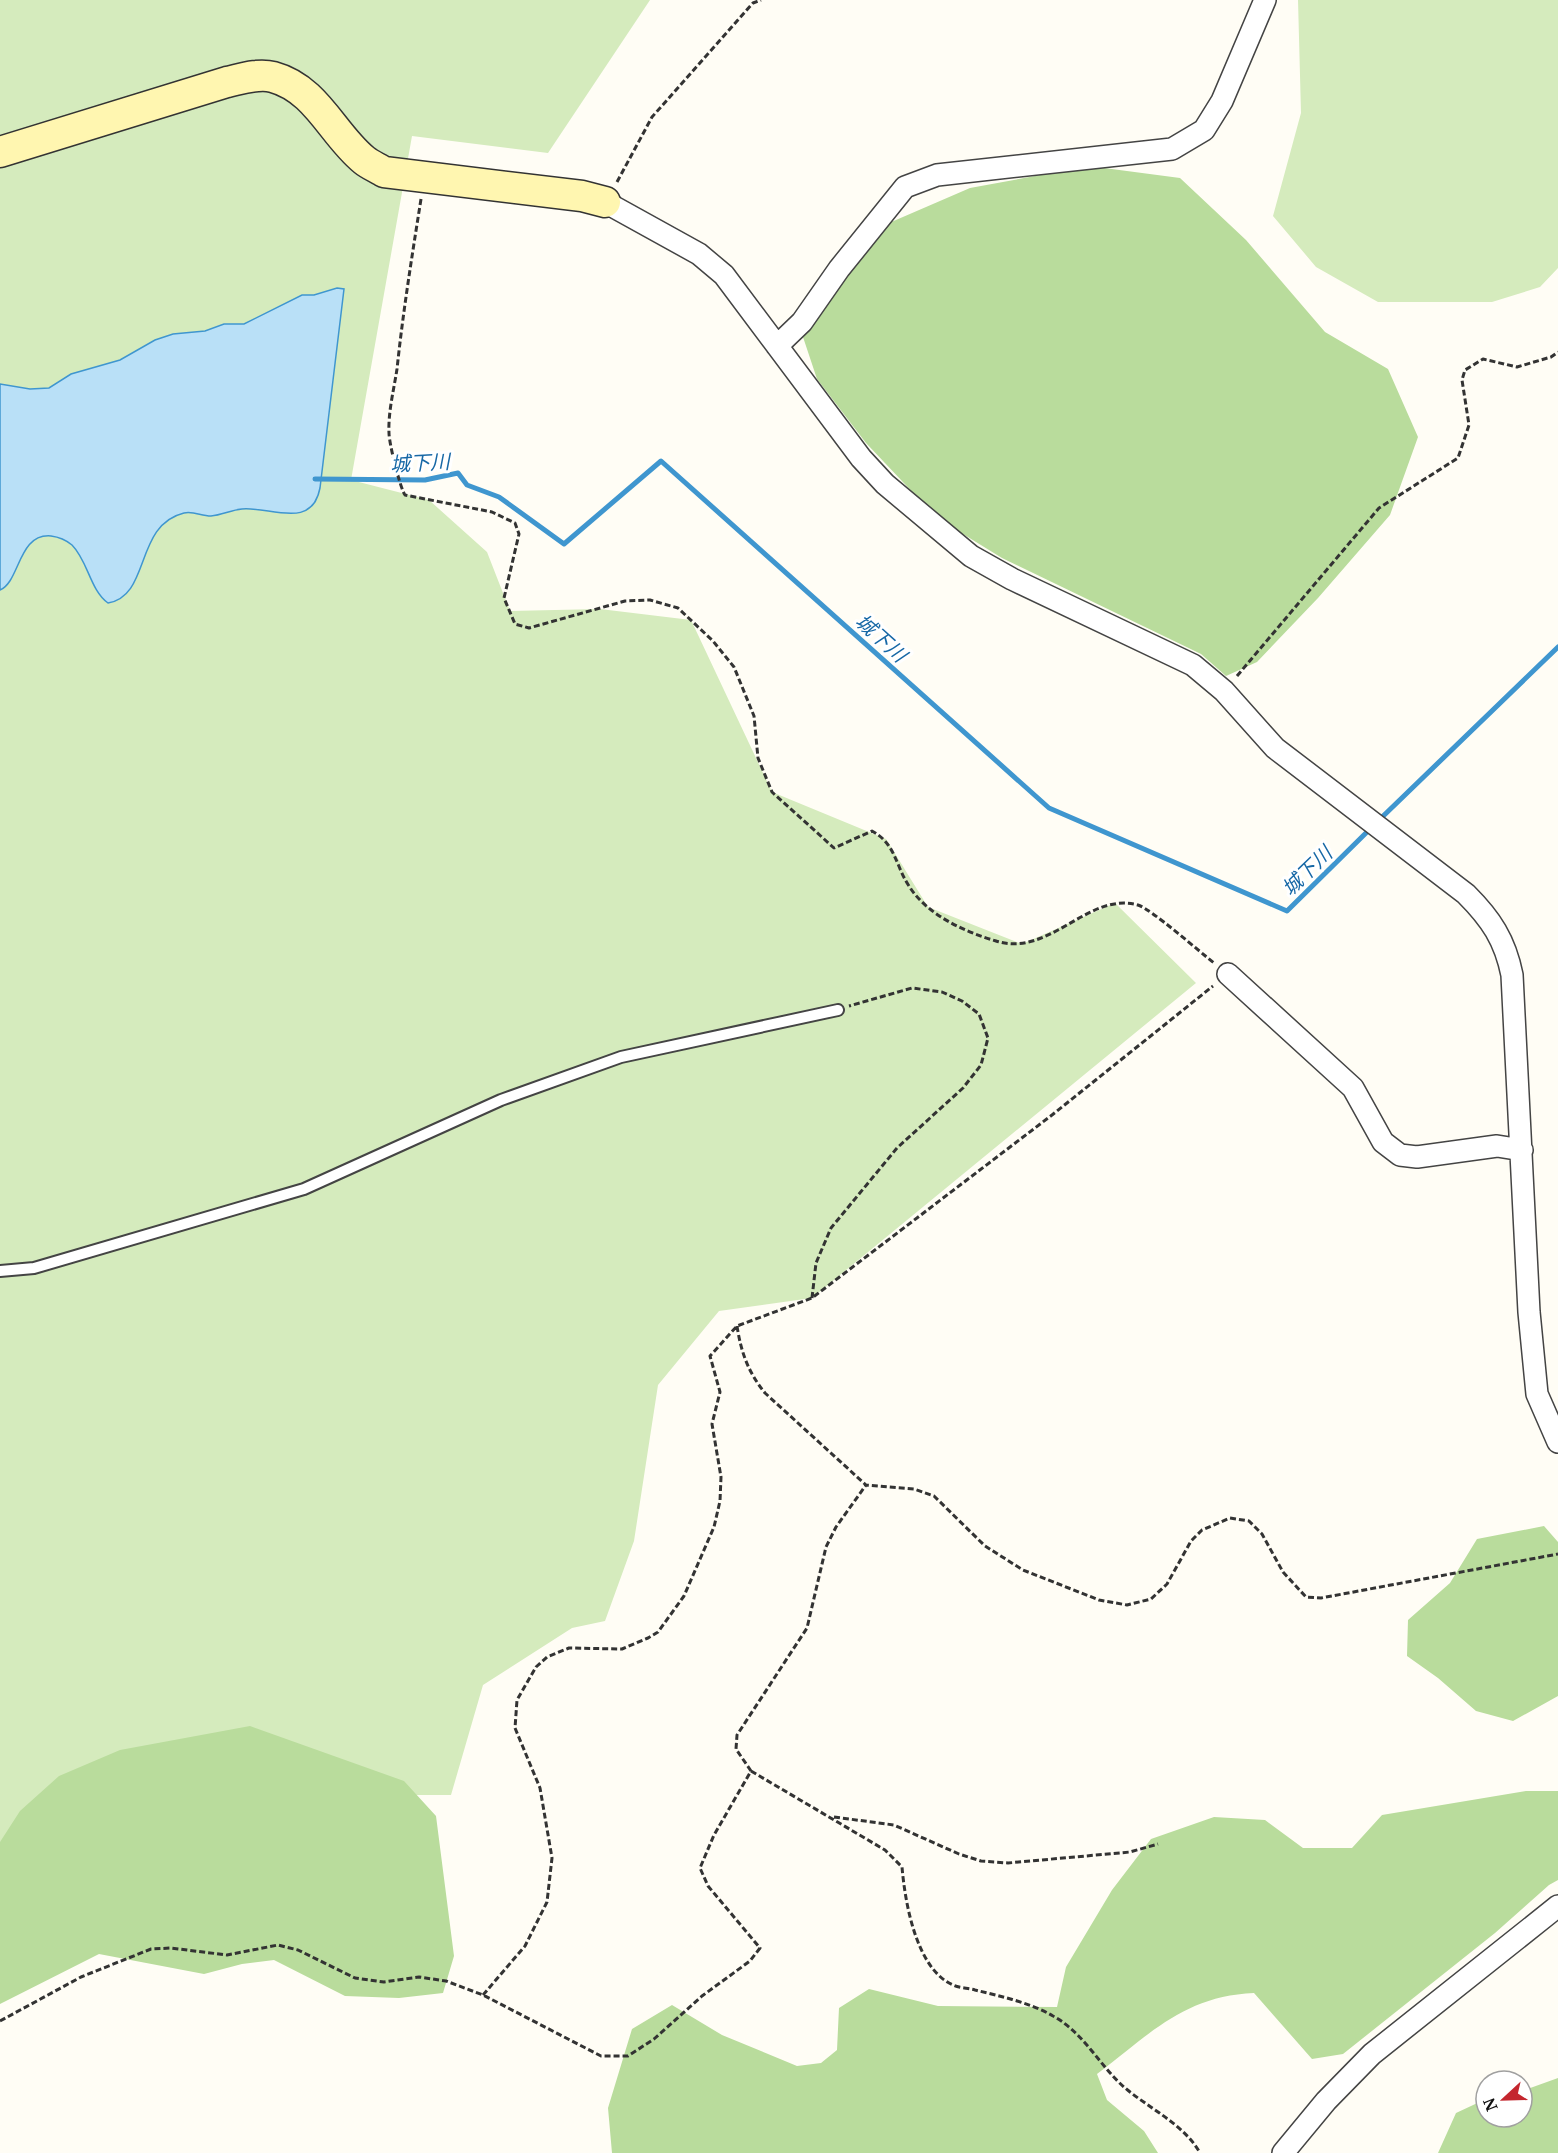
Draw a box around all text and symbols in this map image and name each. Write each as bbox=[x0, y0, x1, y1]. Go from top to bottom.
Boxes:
water label: 城下川 bbox=[389, 447, 453, 478]
water label: 城下川 bbox=[850, 608, 914, 669]
water label: 城下川 bbox=[1276, 839, 1339, 901]
north arrow bbox=[1474, 2069, 1534, 2129]
text: N bbox=[1477, 2094, 1503, 2115]

